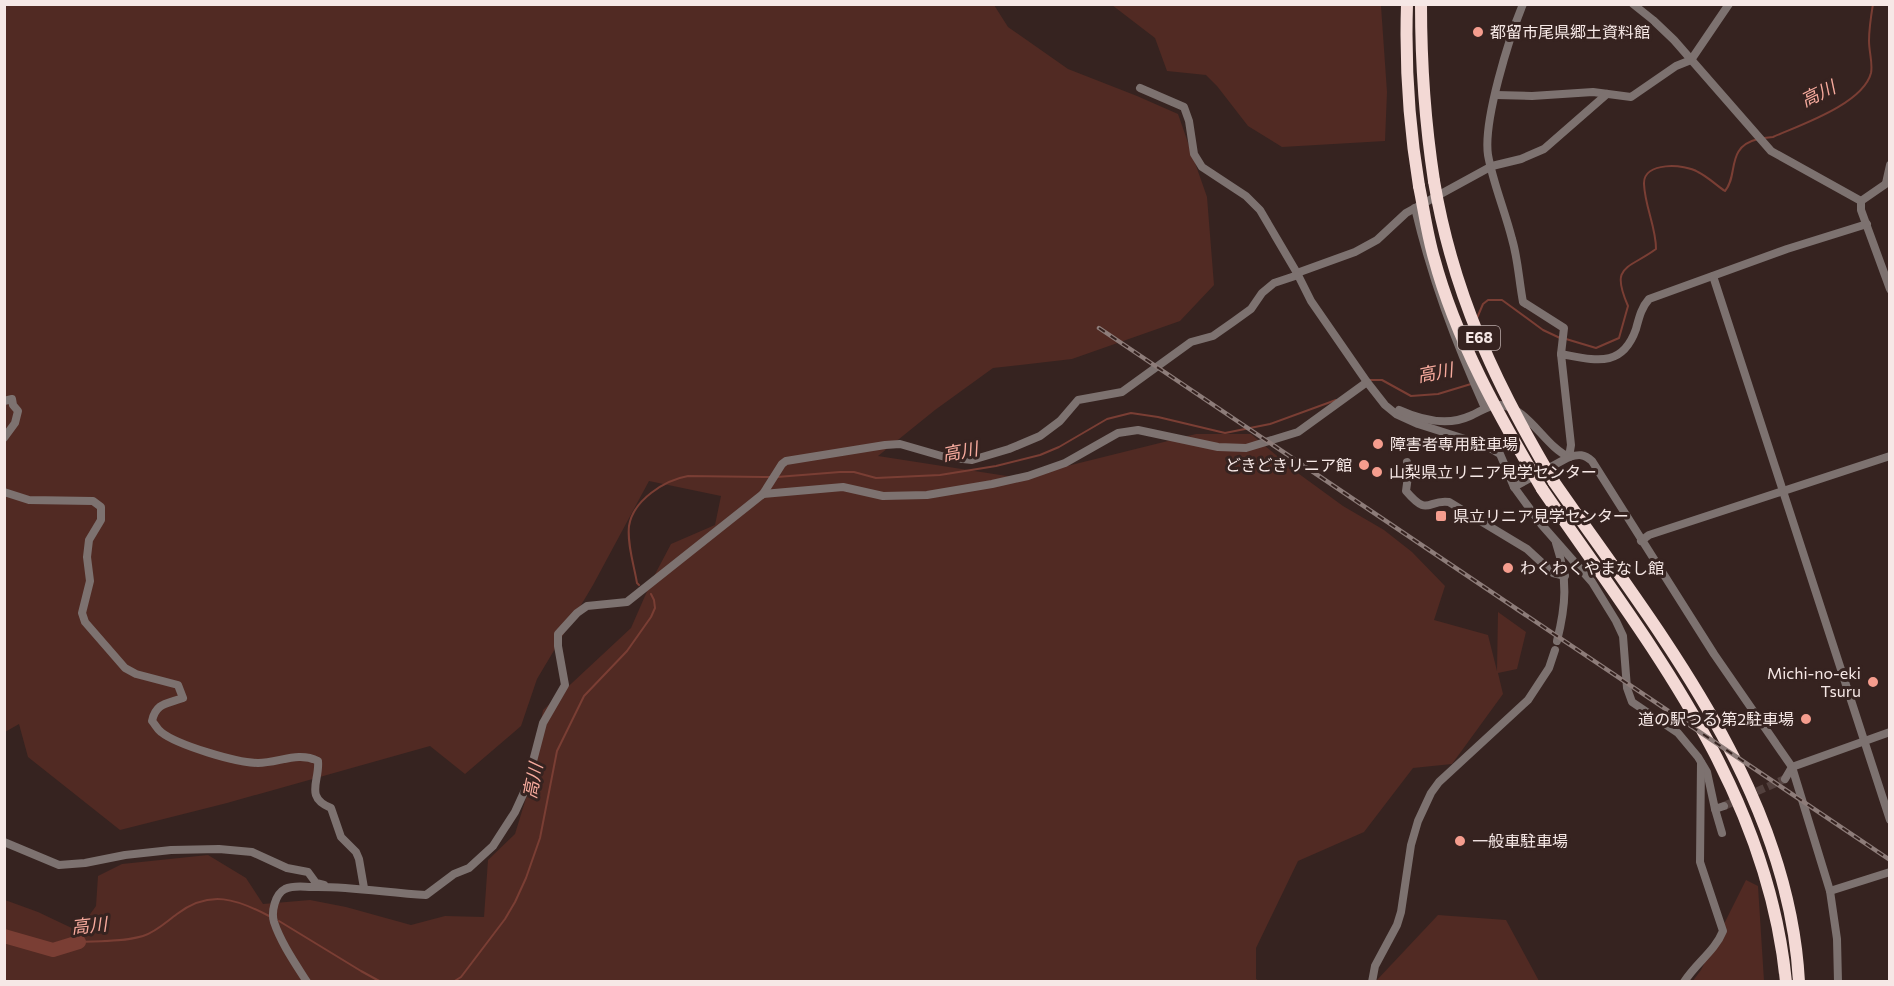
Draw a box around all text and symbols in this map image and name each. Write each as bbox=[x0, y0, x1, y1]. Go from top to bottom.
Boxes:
place label: 都留市尾県郷土資料館 bbox=[1490, 22, 1650, 41]
marker: 都留市尾県郷土資料館 bbox=[1471, 25, 1485, 39]
water label: 高川 bbox=[1797, 74, 1840, 111]
road number: E68 bbox=[1458, 326, 1500, 350]
water label: 高川 bbox=[1415, 357, 1457, 386]
place label: 障害者専用駐車場 bbox=[1390, 434, 1518, 453]
water label: 高川 bbox=[940, 436, 982, 465]
marker: 障害者専用駐車場 bbox=[1371, 437, 1385, 451]
place label: どきどきリニア館 bbox=[1225, 455, 1352, 474]
marker: どきどきリニア館 bbox=[1357, 458, 1371, 472]
place label: 山梨県立リニア見学センター bbox=[1389, 462, 1597, 481]
marker: 山梨県立リニア見学センター bbox=[1370, 465, 1384, 479]
place label: 県立リニア見学センター bbox=[1453, 506, 1629, 525]
marker: 県立リニア見学センター bbox=[1434, 509, 1448, 523]
place label: わくわくやまなし館 bbox=[1520, 558, 1664, 577]
marker: わくわくやまなし館 bbox=[1501, 561, 1515, 575]
place label: Michi-no-eki Tsuru bbox=[1767, 663, 1861, 700]
marker: Michi-no-eki Tsuru bbox=[1866, 675, 1880, 689]
place label: 道の駅つる 第2駐車場 bbox=[1638, 709, 1794, 728]
marker: 道の駅つる 第2駐車場 bbox=[1799, 712, 1813, 726]
water label: 高川 bbox=[518, 759, 547, 801]
place label: 一般車駐車場 bbox=[1472, 831, 1568, 850]
marker: 一般車駐車場 bbox=[1453, 834, 1467, 848]
water label: 高川 bbox=[70, 912, 110, 938]

